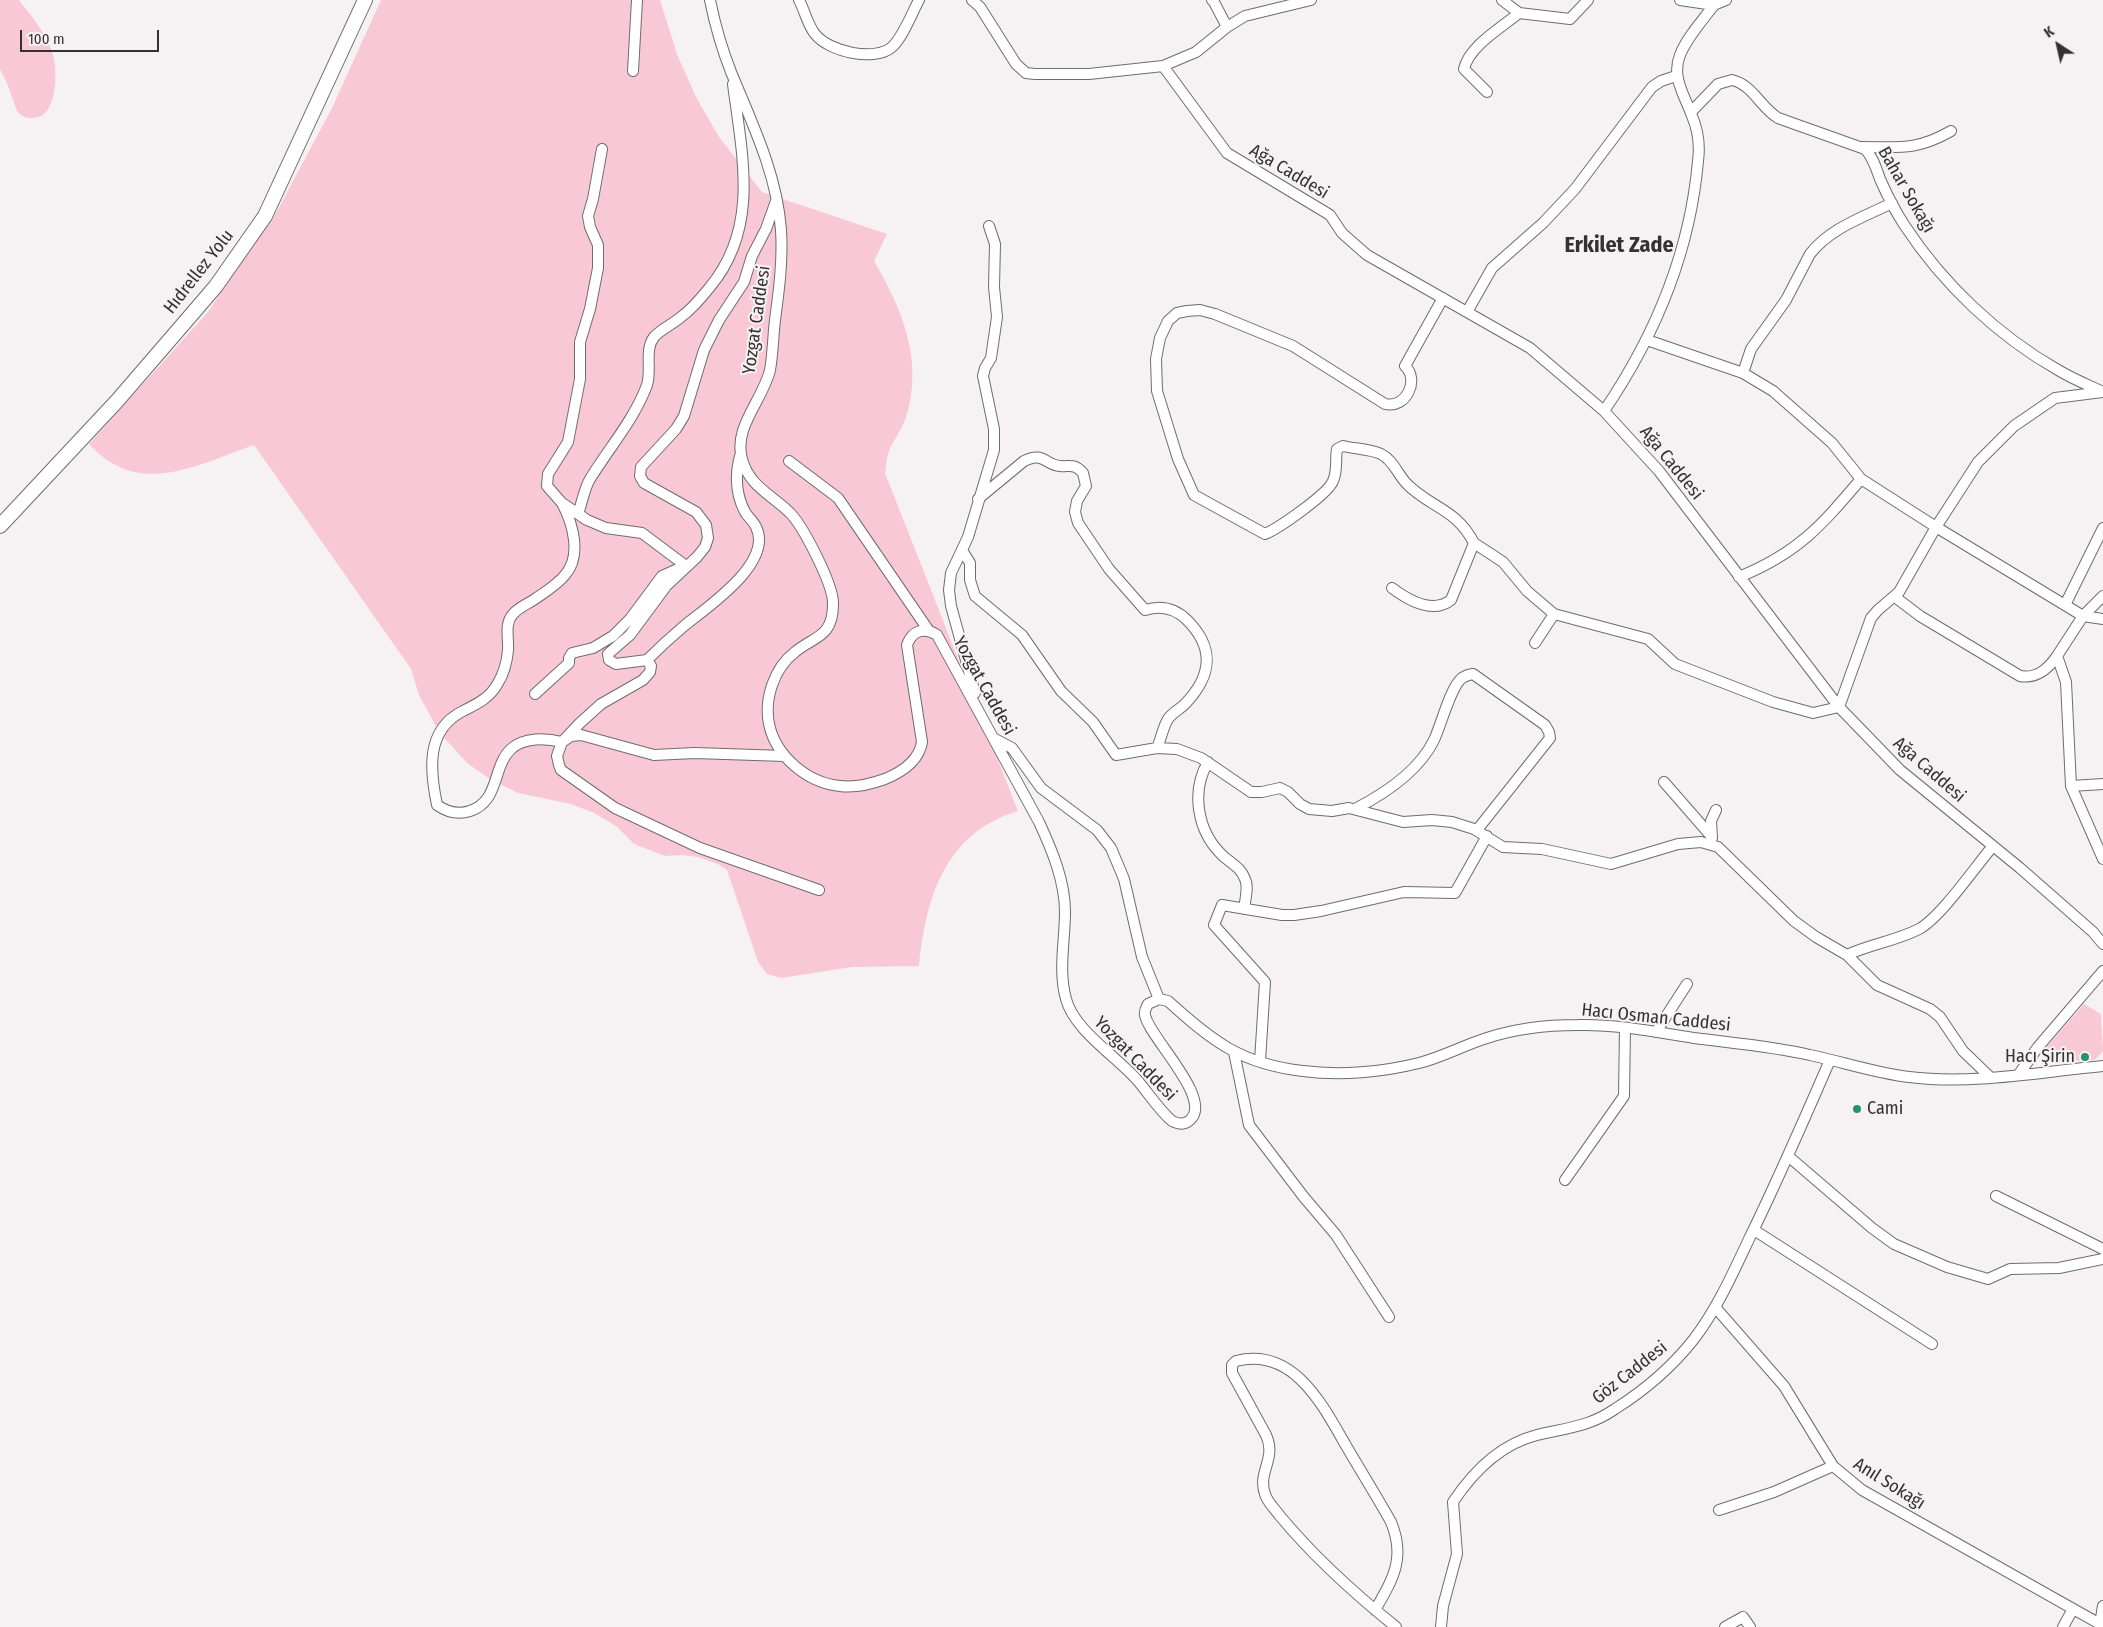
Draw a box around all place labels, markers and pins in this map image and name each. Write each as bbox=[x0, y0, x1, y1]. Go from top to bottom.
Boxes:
place label: Hacı Şirin bbox=[2005, 1046, 2075, 1068]
marker: Hacı Şirin bbox=[2079, 1051, 2091, 1063]
place label: Cami bbox=[1867, 1098, 1903, 1120]
marker: Cami bbox=[1851, 1103, 1863, 1115]

